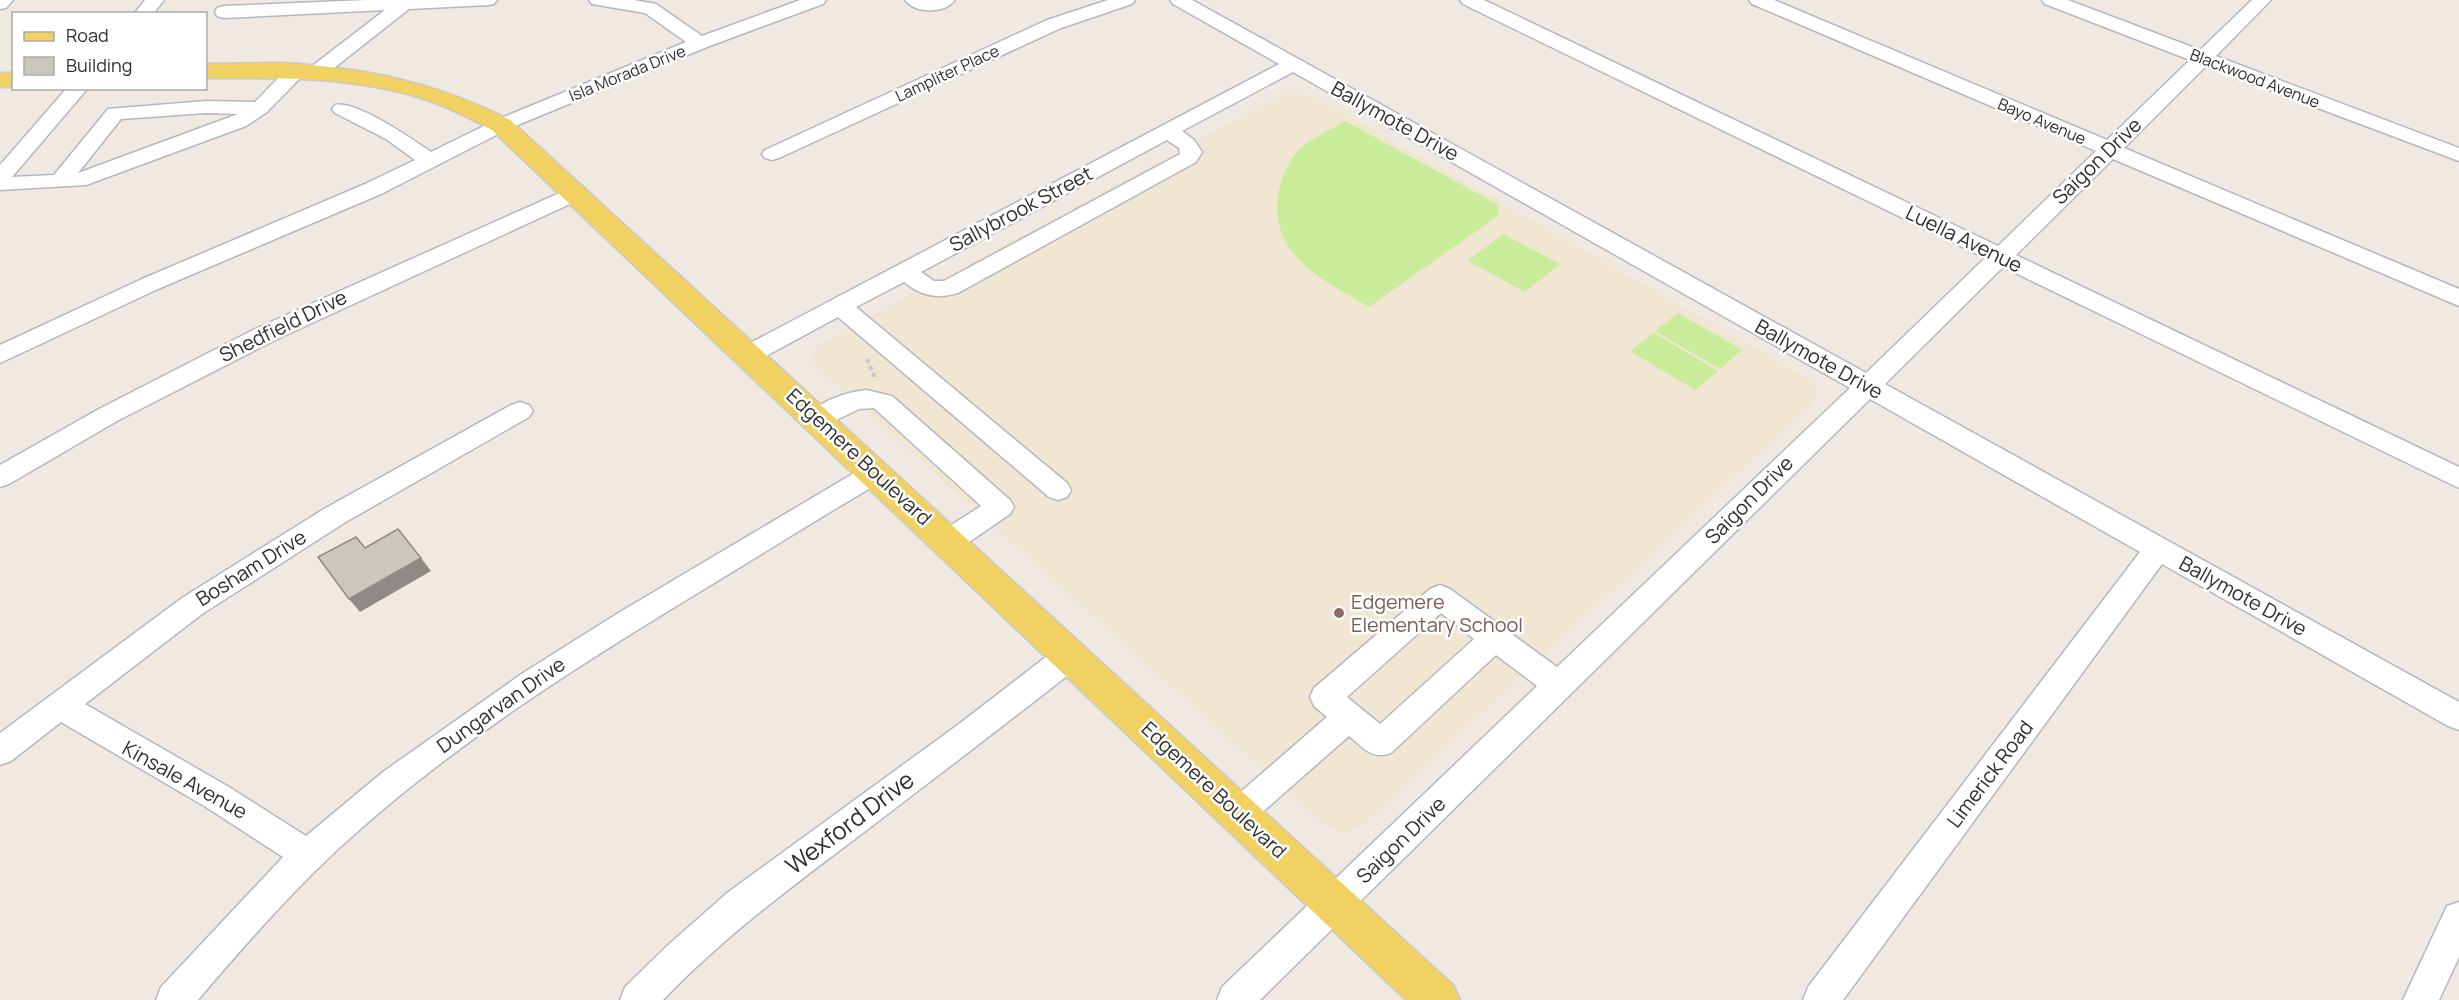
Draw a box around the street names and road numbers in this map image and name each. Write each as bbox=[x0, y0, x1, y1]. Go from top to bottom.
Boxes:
street label: Lampliter Place bbox=[891, 39, 1003, 107]
street label: Isla Morada Drive bbox=[565, 40, 689, 106]
street label: Blackwood Avenue bbox=[2187, 43, 2323, 113]
street label: Ballymote Drive bbox=[1327, 74, 1464, 167]
street label: Bayo Avenue bbox=[1995, 93, 2089, 149]
street label: Saigon Drive bbox=[2046, 111, 2147, 210]
street label: Sallybrook Street bbox=[944, 159, 1097, 258]
street label: Luella Avenue bbox=[1901, 199, 2027, 278]
street label: Shedfield Drive bbox=[214, 283, 351, 368]
street label: Ballymote Drive bbox=[1751, 312, 1888, 405]
street label: Edgemere Boulevard bbox=[781, 382, 938, 531]
street label: Saigon Drive bbox=[1699, 450, 1799, 550]
street label: Bosham Drive bbox=[190, 523, 311, 612]
street label: Ballymote Drive bbox=[2175, 549, 2312, 642]
street label: Dungarvan Drive bbox=[431, 650, 570, 759]
street label: Edgemere Boulevard bbox=[1136, 715, 1293, 864]
street label: Limerick Road bbox=[1940, 715, 2039, 833]
street label: Kinsale Avenue bbox=[118, 734, 253, 825]
street label: Wexford Drive bbox=[778, 763, 920, 881]
street label: Saigon Drive bbox=[1350, 790, 1451, 889]

